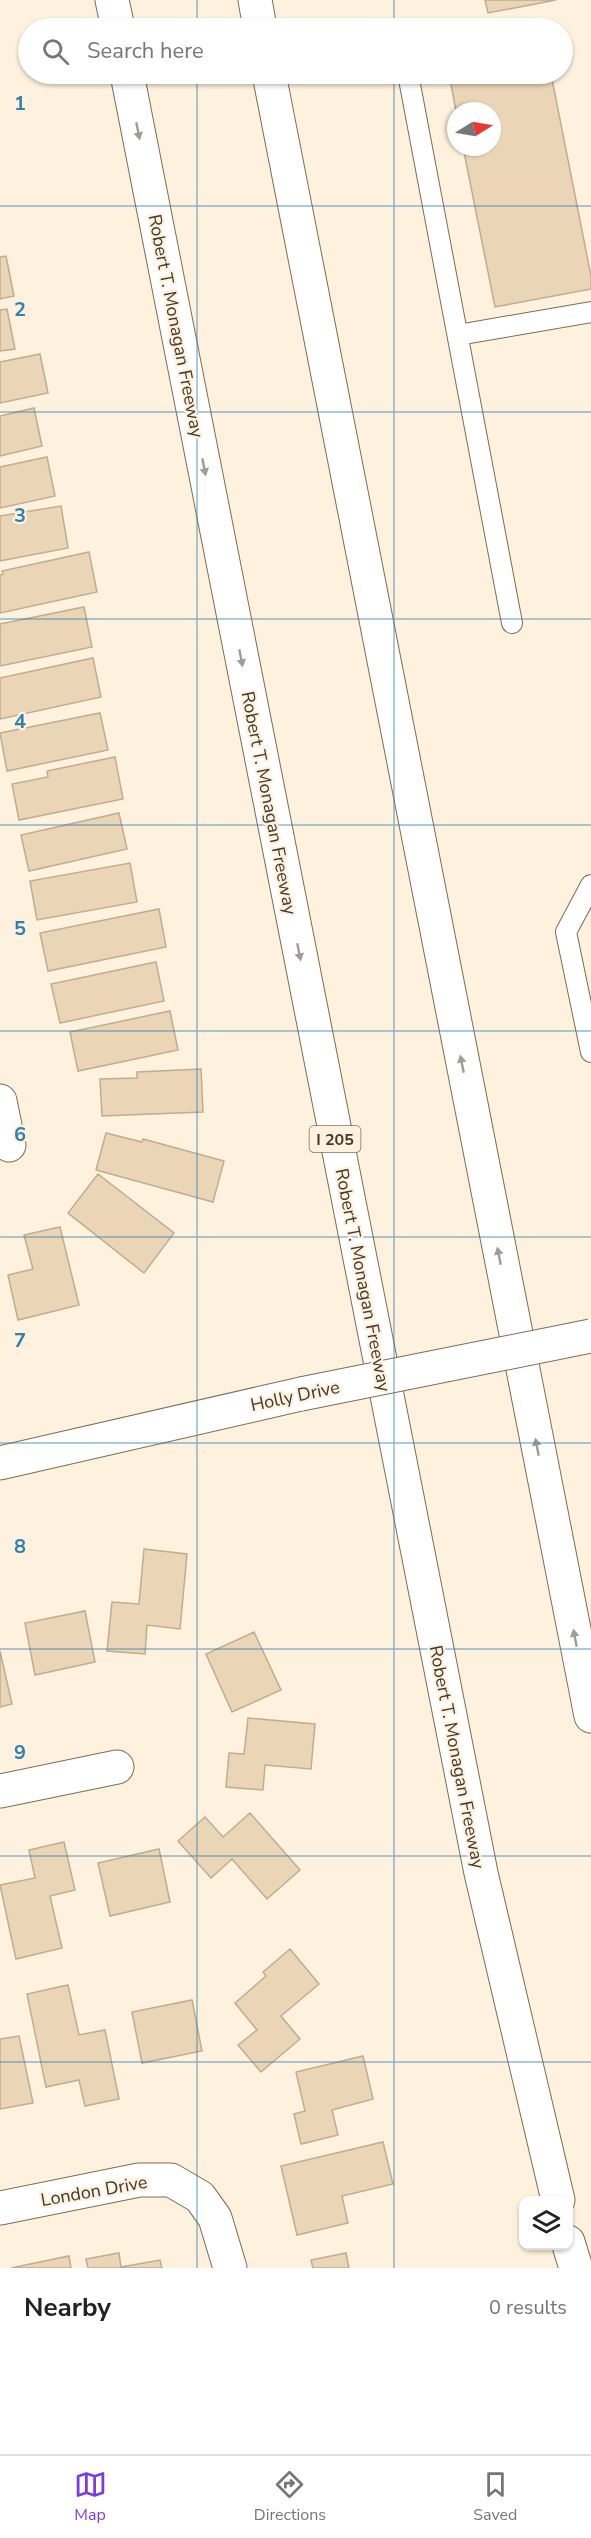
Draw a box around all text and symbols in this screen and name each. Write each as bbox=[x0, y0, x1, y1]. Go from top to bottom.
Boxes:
search box bbox=[18, 18, 573, 84]
icon: search bbox=[39, 35, 72, 68]
text: Search here bbox=[87, 36, 204, 66]
text: 1 bbox=[14, 90, 26, 117]
north arrow bbox=[447, 102, 501, 156]
one-way arrow bbox=[134, 122, 143, 141]
street label: Robert T. Monagan Freeway bbox=[143, 212, 210, 440]
text: 2 bbox=[14, 296, 26, 323]
one-way arrow bbox=[200, 457, 209, 476]
text: 3 bbox=[14, 502, 26, 529]
one-way arrow bbox=[237, 649, 246, 668]
street label: Robert T. Monagan Freeway bbox=[236, 689, 303, 917]
text: 4 bbox=[14, 708, 26, 735]
text: 5 bbox=[14, 915, 26, 942]
one-way arrow bbox=[295, 943, 304, 962]
one-way arrow bbox=[457, 1055, 466, 1074]
text: 6 bbox=[14, 1121, 26, 1148]
road number: I 205 bbox=[310, 1126, 360, 1152]
street label: Robert T. Monagan Freeway bbox=[330, 1166, 397, 1394]
one-way arrow bbox=[494, 1246, 503, 1265]
text: 7 bbox=[14, 1327, 26, 1354]
street label: Holly Drive bbox=[248, 1375, 342, 1417]
one-way arrow bbox=[532, 1437, 541, 1456]
text: 8 bbox=[14, 1533, 26, 1560]
one-way arrow bbox=[570, 1629, 579, 1648]
street label: Robert T. Monagan Freeway bbox=[424, 1643, 491, 1871]
text: 9 bbox=[14, 1739, 26, 1766]
street label: London Drive bbox=[39, 2170, 149, 2212]
map controls bbox=[519, 2196, 573, 2250]
button: layers bbox=[519, 2196, 573, 2250]
text: Nearby bbox=[24, 2290, 111, 2325]
text: 0 results bbox=[489, 2294, 567, 2321]
tab: Map bbox=[74, 2468, 107, 2526]
tab: Directions bbox=[254, 2468, 326, 2526]
tab: Saved bbox=[473, 2468, 517, 2526]

